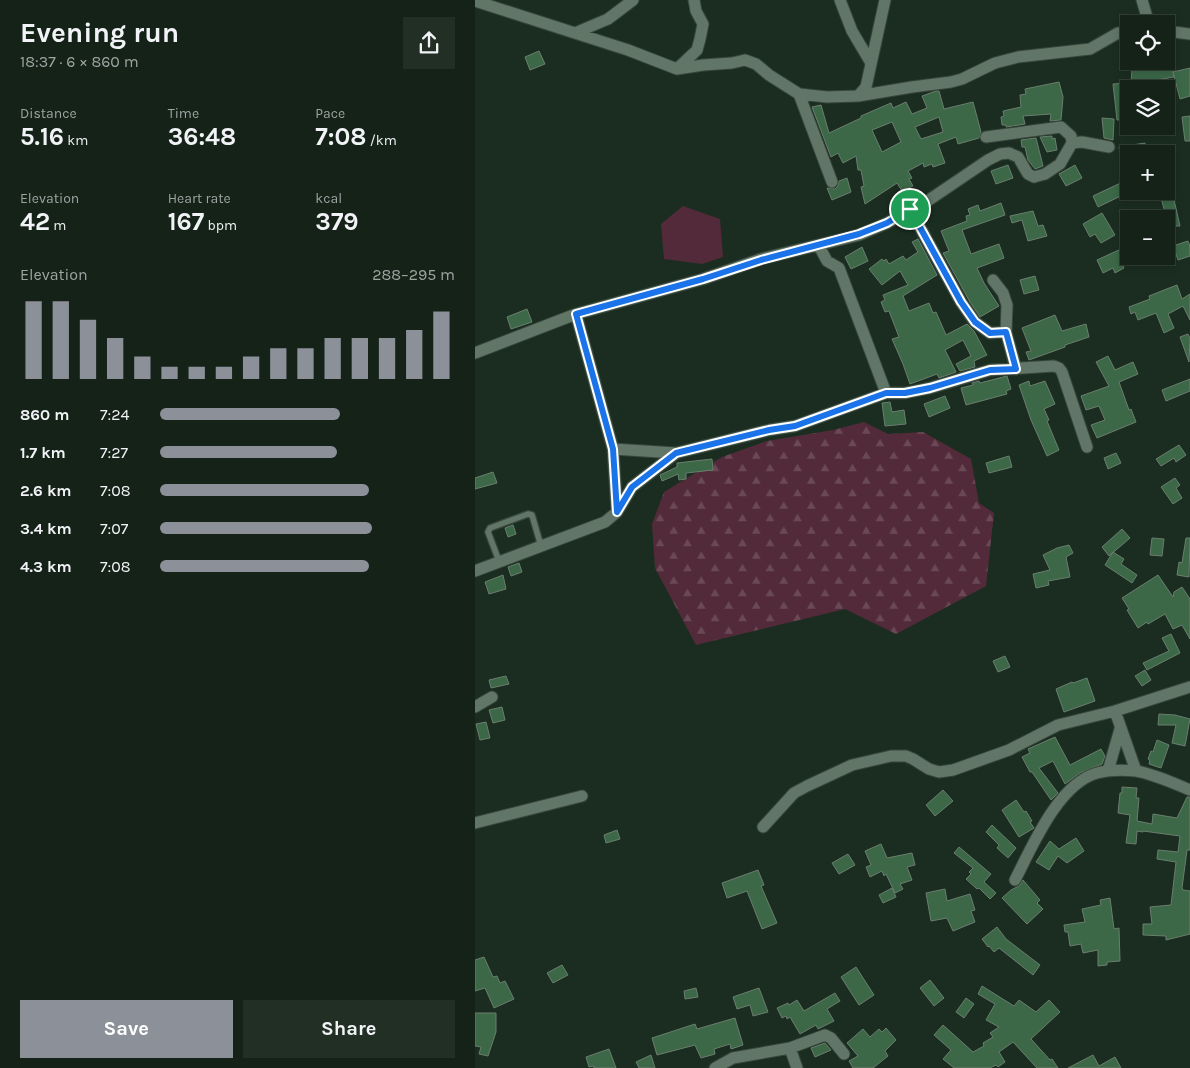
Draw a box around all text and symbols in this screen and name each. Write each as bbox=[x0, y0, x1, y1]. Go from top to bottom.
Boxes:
map controls bbox=[1120, 15, 1175, 265]
button: locate bbox=[1120, 15, 1175, 70]
text: Evening run bbox=[20, 16, 179, 49]
button: share bbox=[403, 17, 455, 69]
text: 18:37 · 6 × 860 m bbox=[20, 52, 139, 71]
button: layers bbox=[1120, 80, 1175, 135]
text: Distance bbox=[20, 105, 77, 122]
text: Time bbox=[168, 105, 199, 122]
text: Pace bbox=[315, 105, 345, 122]
text: 5.16 bbox=[20, 122, 64, 151]
text: 36:48 bbox=[168, 122, 236, 151]
text: 7:08 bbox=[315, 122, 366, 151]
text: km bbox=[64, 132, 88, 149]
text: /km bbox=[366, 132, 397, 149]
button: + bbox=[1120, 145, 1175, 200]
pin bbox=[889, 188, 931, 230]
text: Elevation bbox=[20, 190, 79, 207]
text: Heart rate bbox=[168, 190, 231, 207]
text: kcal bbox=[315, 190, 342, 207]
icon: arrive bbox=[896, 195, 924, 223]
text: 42 bbox=[20, 207, 50, 236]
text: 167 bbox=[168, 207, 204, 236]
text: 379 bbox=[315, 207, 359, 236]
button: − bbox=[1120, 210, 1175, 265]
text: m bbox=[50, 217, 66, 234]
text: bpm bbox=[204, 217, 237, 234]
text: Elevation bbox=[20, 265, 88, 284]
text: 288–295 m bbox=[372, 265, 455, 284]
text: 860 m bbox=[20, 405, 69, 424]
text: 7:24 bbox=[100, 405, 129, 424]
text: 1.7 km bbox=[20, 443, 66, 462]
text: 7:27 bbox=[100, 443, 128, 462]
text: 2.6 km bbox=[20, 481, 72, 500]
text: 7:08 bbox=[100, 481, 131, 500]
text: 3.4 km bbox=[20, 519, 72, 538]
text: 7:07 bbox=[100, 519, 128, 538]
text: 4.3 km bbox=[20, 557, 72, 576]
text: 7:08 bbox=[100, 557, 131, 576]
button: Save bbox=[20, 1000, 233, 1058]
button: Share bbox=[243, 1000, 455, 1058]

